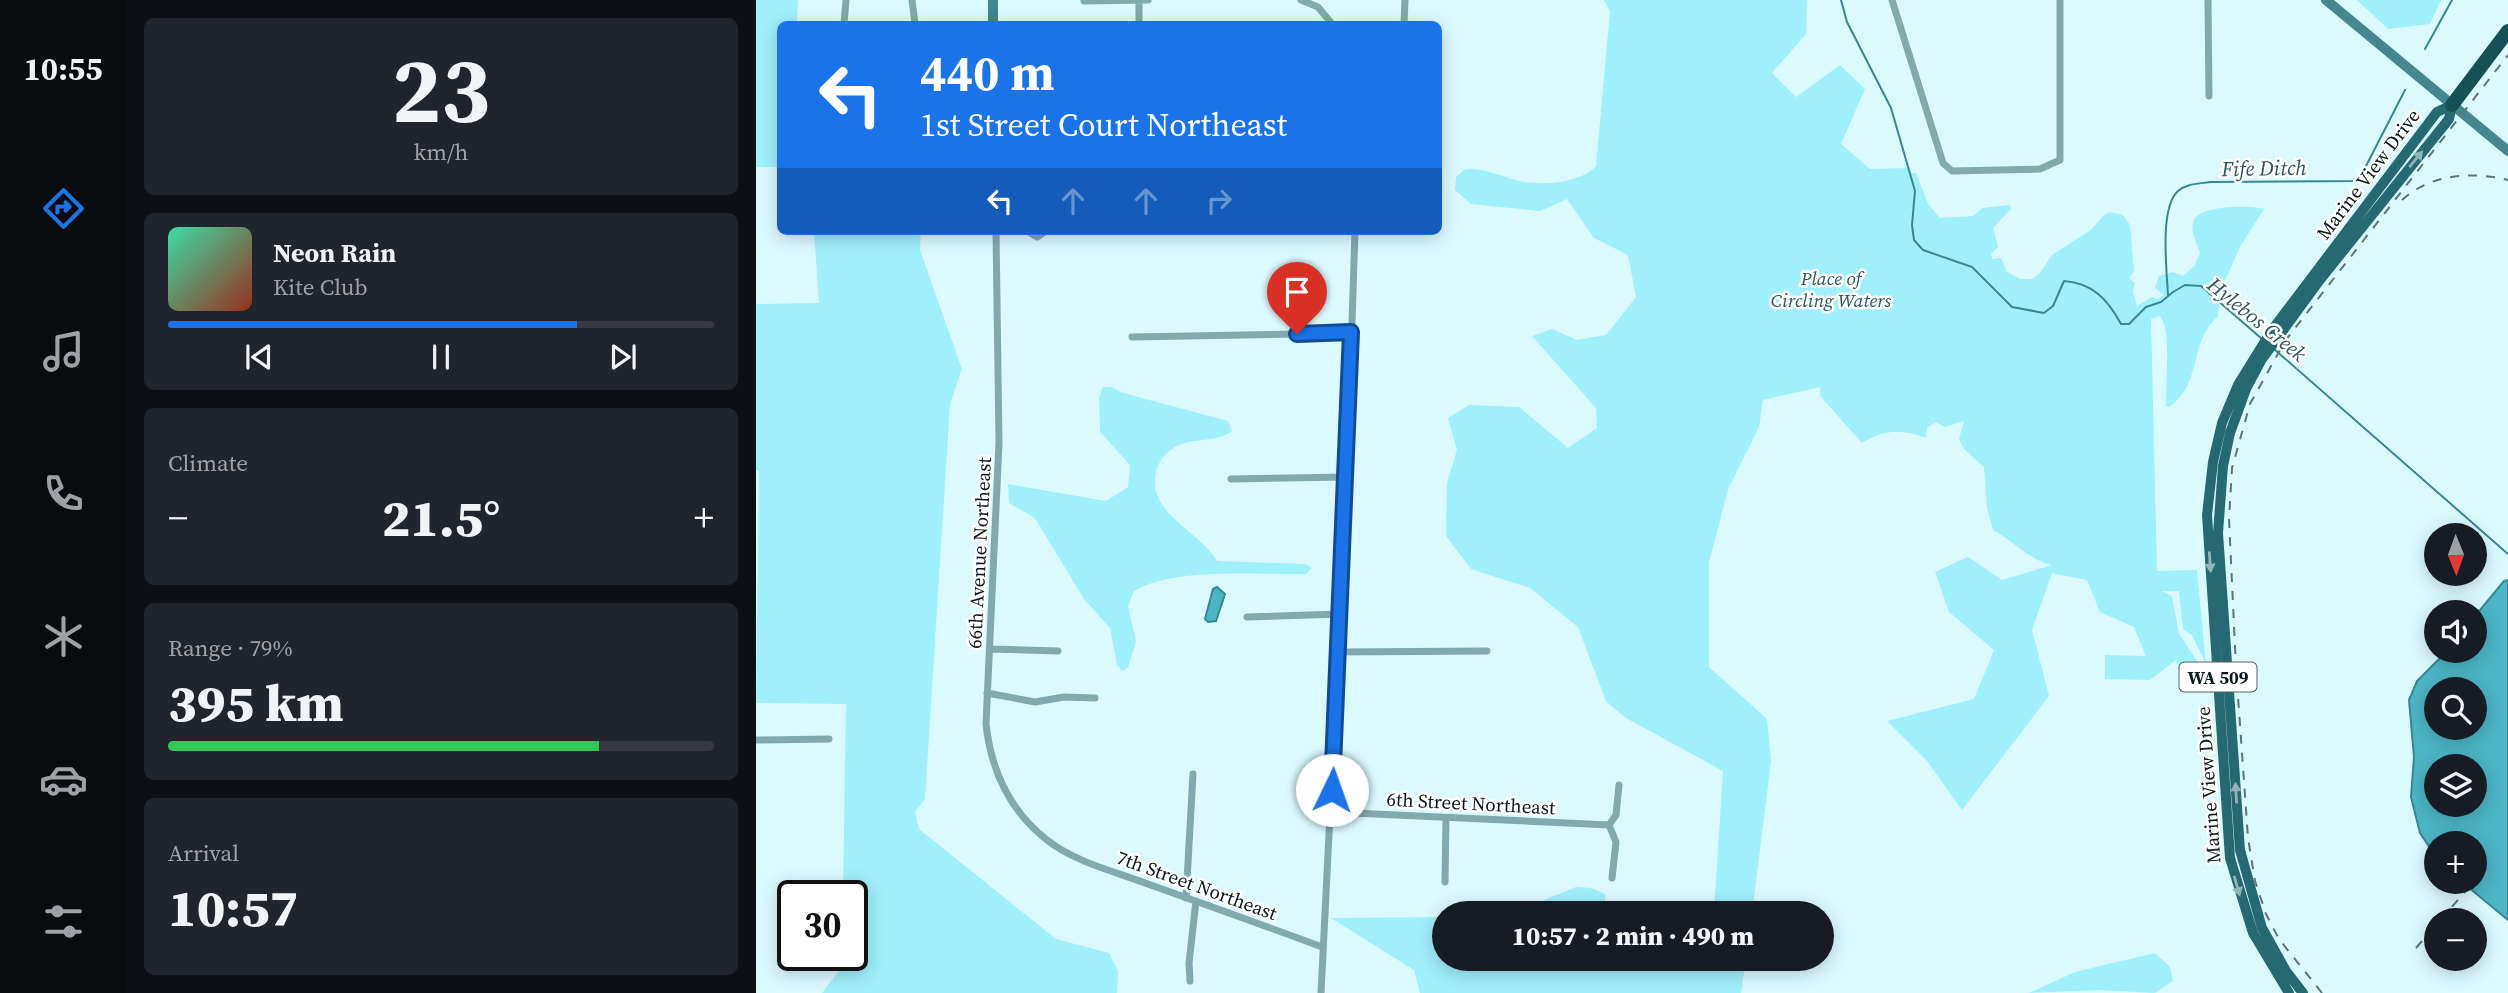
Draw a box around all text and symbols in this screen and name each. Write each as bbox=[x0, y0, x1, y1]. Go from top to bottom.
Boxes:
text: 23 bbox=[392, 28, 490, 152]
text: 440 m bbox=[920, 39, 1055, 106]
text: 10:55 bbox=[24, 47, 102, 91]
icon: left bbox=[805, 49, 896, 140]
text: 1st Street Court Northeast bbox=[920, 103, 1287, 147]
street label: Marine View Drive bbox=[2310, 103, 2426, 245]
text: km/h bbox=[414, 136, 468, 168]
one-way arrow bbox=[2409, 151, 2424, 169]
water label: Fife Ditch bbox=[2220, 153, 2307, 183]
icon: left bbox=[981, 182, 1019, 220]
icon: ahead bbox=[1054, 182, 1092, 220]
icon: ahead bbox=[1127, 182, 1165, 220]
icon: right bbox=[1200, 182, 1238, 220]
icon: directions bbox=[39, 184, 88, 233]
text: Neon Rain bbox=[273, 235, 396, 271]
pin bbox=[1267, 262, 1327, 334]
park label: Place of Circling Waters bbox=[1771, 265, 1891, 313]
water label: Hylebos Creek bbox=[2201, 269, 2313, 368]
text: Kite Club bbox=[273, 271, 368, 303]
icon: arrive bbox=[1278, 273, 1316, 311]
icon: music bbox=[39, 327, 88, 376]
icon: previous bbox=[240, 338, 278, 376]
icon: pause bbox=[422, 338, 460, 376]
icon: next bbox=[604, 338, 642, 376]
text: Climate bbox=[168, 447, 248, 479]
street label: 66th Avenue Northeast bbox=[961, 456, 997, 649]
icon: phone bbox=[39, 469, 88, 518]
text: 21.5° bbox=[382, 482, 500, 553]
text: − bbox=[168, 492, 188, 544]
text: + bbox=[694, 492, 714, 544]
north arrow bbox=[2424, 523, 2487, 586]
map controls bbox=[2424, 523, 2487, 971]
one-way arrow bbox=[2205, 552, 2216, 574]
button: sound bbox=[2424, 600, 2487, 663]
icon: climate bbox=[39, 612, 88, 661]
text: Range · 79% bbox=[168, 632, 293, 664]
road number: WA 509 bbox=[2180, 662, 2256, 692]
text: 395 km bbox=[168, 667, 344, 738]
button: search bbox=[2424, 677, 2487, 740]
street label: Marine View Drive bbox=[2190, 706, 2226, 864]
position arrow bbox=[1295, 753, 1369, 827]
button: layers bbox=[2424, 754, 2487, 817]
icon: car bbox=[39, 755, 88, 804]
one-way arrow bbox=[2230, 782, 2241, 804]
street label: 6th Street Northeast bbox=[1386, 786, 1557, 820]
button: + bbox=[2424, 831, 2487, 894]
text: Arrival bbox=[168, 837, 239, 869]
street label: 7th Street Northeast bbox=[1113, 844, 1282, 926]
text: 10:57 bbox=[168, 872, 298, 943]
one-way arrow bbox=[2232, 876, 2242, 897]
speed limit sign: 30 bbox=[777, 880, 868, 971]
icon: filters bbox=[39, 897, 88, 946]
button: − bbox=[2424, 908, 2487, 971]
text: 10:57 · 2 min · 490 m bbox=[1512, 918, 1754, 954]

